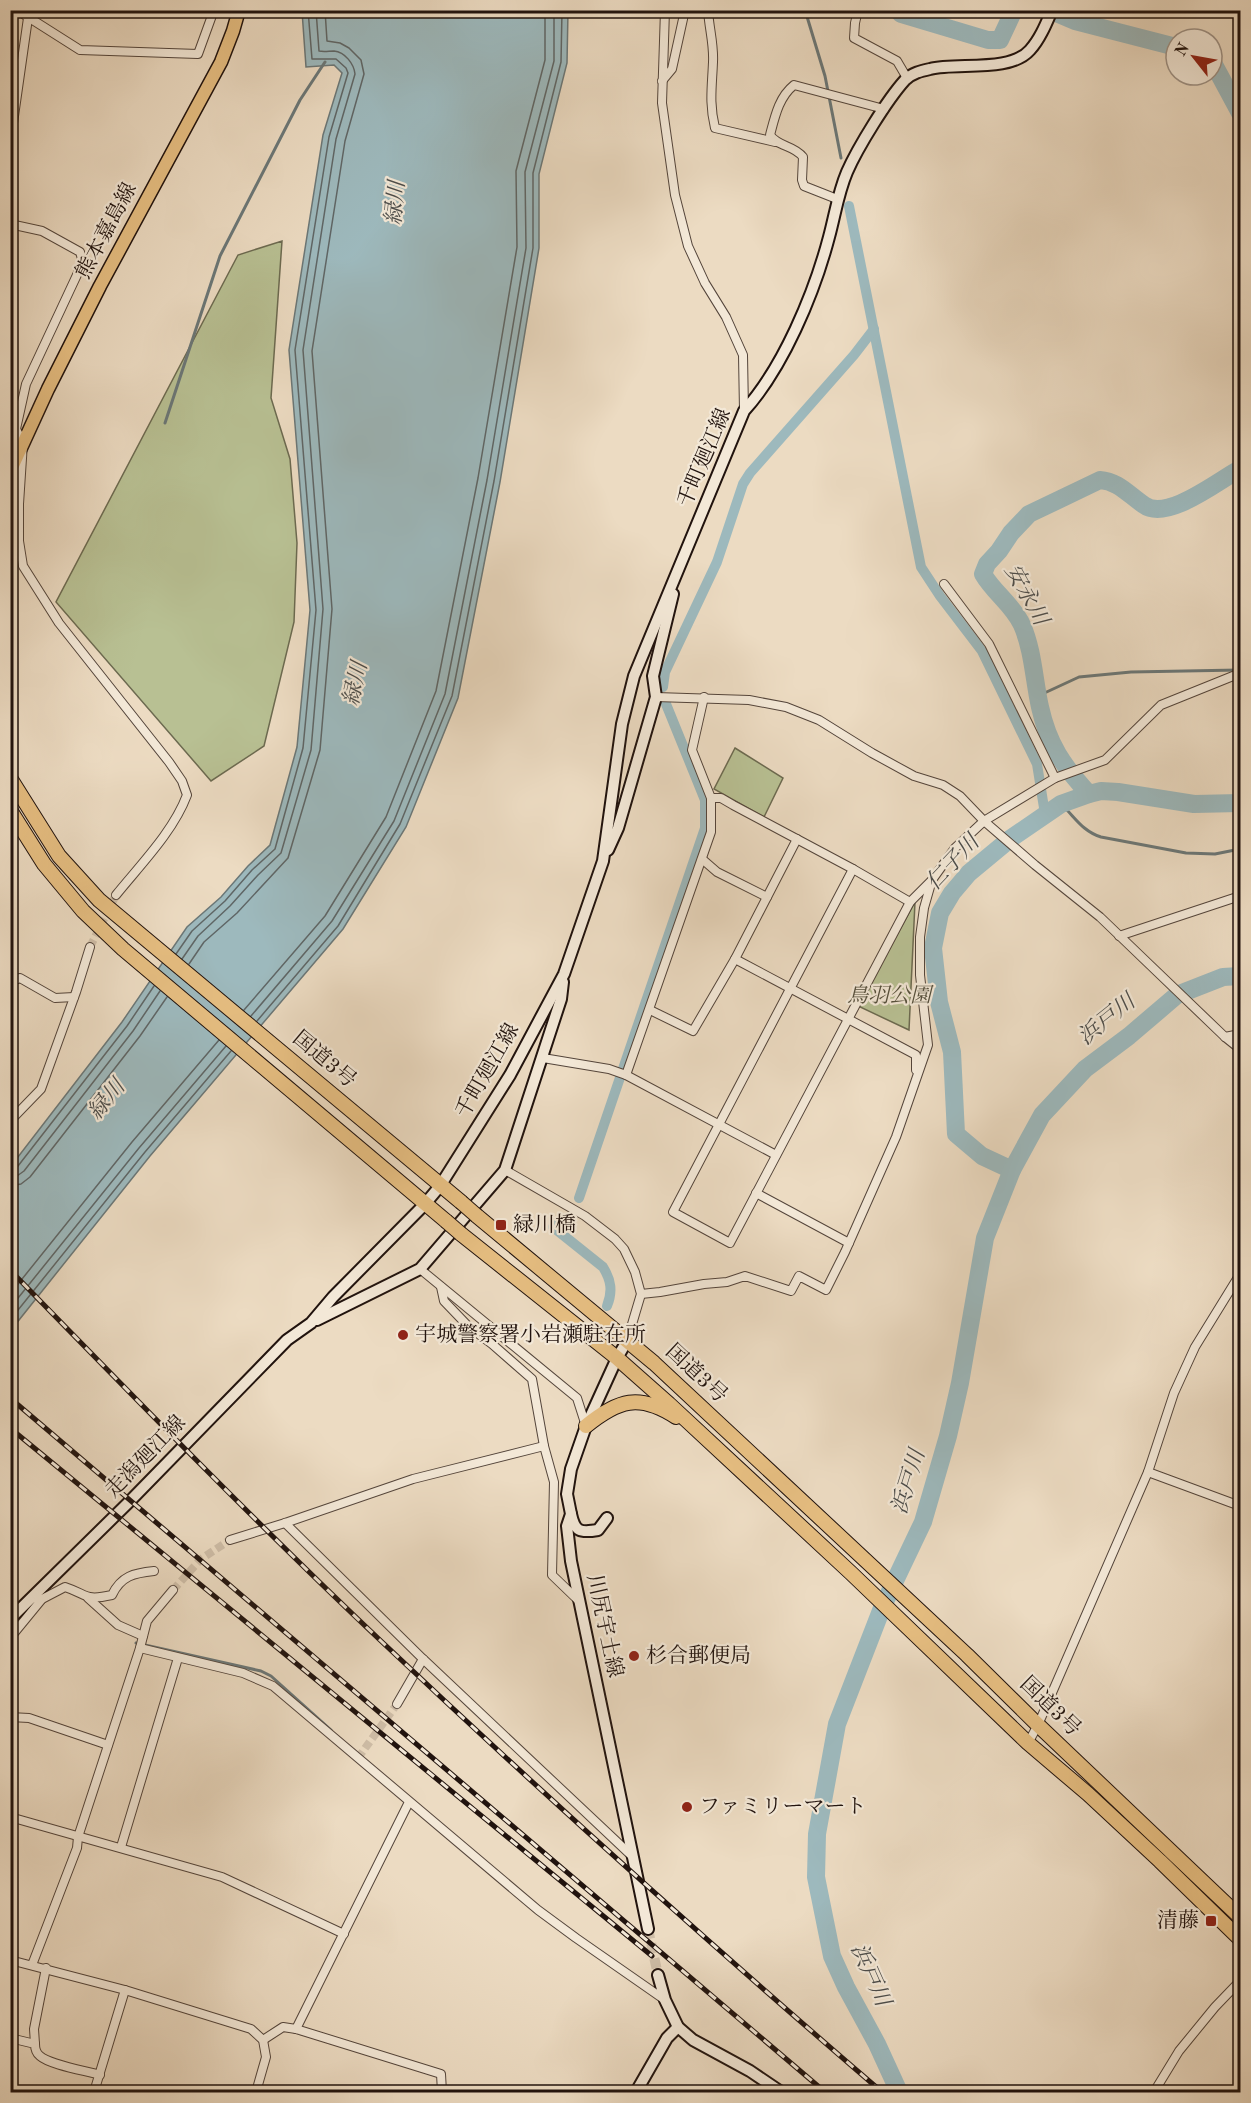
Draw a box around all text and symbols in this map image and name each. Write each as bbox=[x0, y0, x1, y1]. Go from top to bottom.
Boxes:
north arrow bbox=[1164, 27, 1224, 87]
text: N bbox=[1173, 40, 1193, 60]
water label: 緑川 bbox=[381, 178, 409, 226]
street label: 熊本嘉島線 bbox=[71, 179, 141, 282]
street label: 千町廻江線 bbox=[673, 405, 735, 510]
water label: 安永川 bbox=[1000, 560, 1054, 631]
water label: 緑川 bbox=[338, 658, 372, 708]
water label: 仁子川 bbox=[921, 829, 985, 895]
park label: 鳥羽公園 bbox=[847, 984, 934, 1007]
water label: 浜戸川 bbox=[1073, 988, 1141, 1049]
street label: 千町廻江線 bbox=[451, 1019, 523, 1122]
street label: 国道3号 bbox=[288, 1026, 361, 1092]
water label: 緑川 bbox=[83, 1073, 131, 1124]
place label: 緑川橋 bbox=[513, 1213, 576, 1236]
marker: 緑川橋 bbox=[494, 1218, 508, 1232]
place label: 宇城警察署小岩瀬駐在所 bbox=[415, 1323, 646, 1346]
marker: 宇城警察署小岩瀬駐在所 bbox=[396, 1328, 410, 1342]
street label: 国道3号 bbox=[661, 1339, 732, 1407]
street label: 走潟廻江線 bbox=[101, 1411, 190, 1502]
water label: 浜戸川 bbox=[887, 1445, 930, 1517]
street label: 川尻宇土線 bbox=[583, 1572, 627, 1680]
place label: 杉合郵便局 bbox=[646, 1644, 751, 1667]
marker: 杉合郵便局 bbox=[627, 1649, 641, 1663]
street label: 国道3号 bbox=[1016, 1672, 1086, 1741]
place label: ファミリーマート bbox=[699, 1797, 867, 1818]
marker: ファミリーマート bbox=[680, 1800, 694, 1814]
place label: 清藤 bbox=[1157, 1909, 1199, 1932]
marker: 清藤 bbox=[1204, 1914, 1218, 1928]
water label: 浜戸川 bbox=[847, 1940, 896, 2011]

